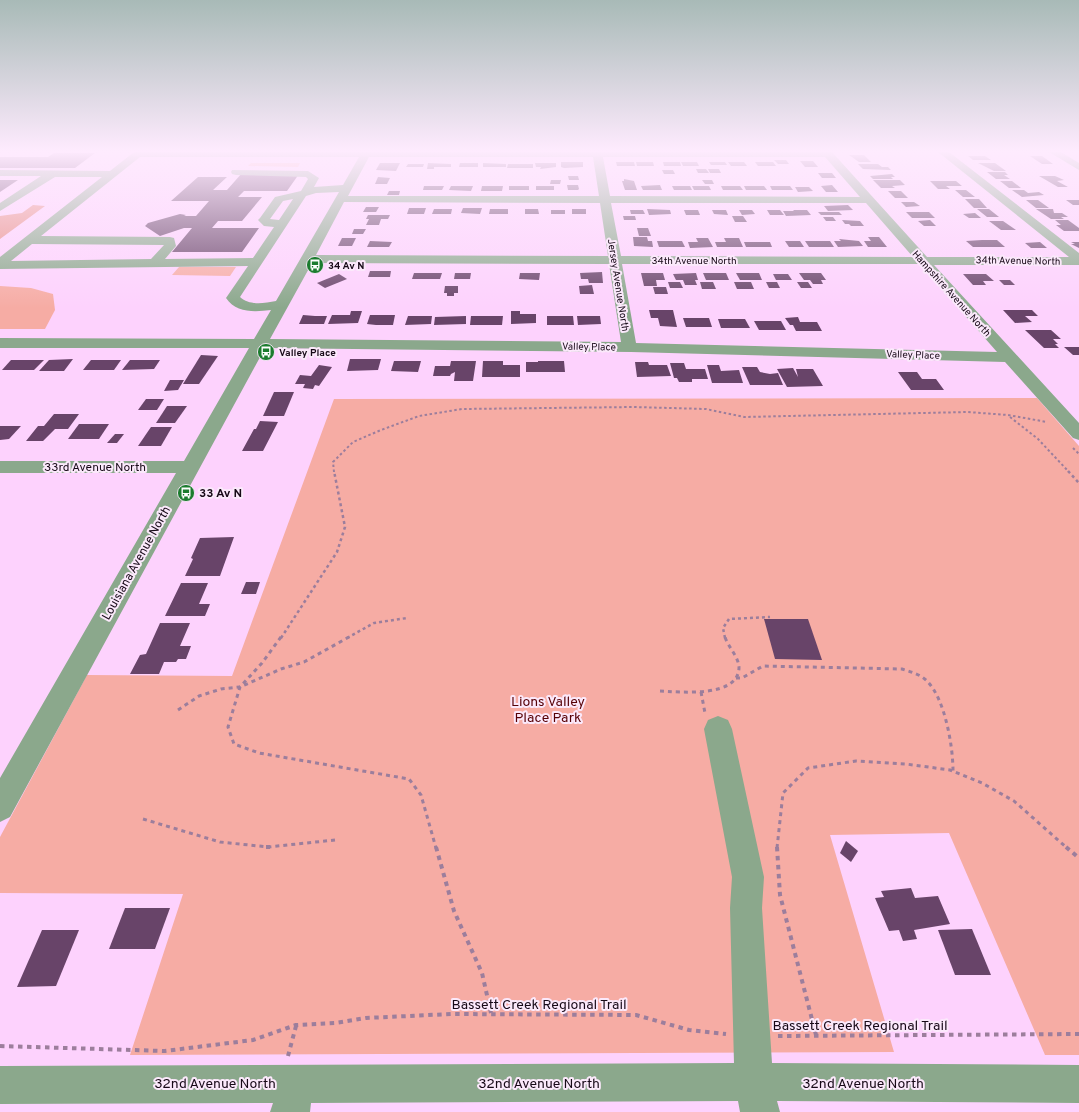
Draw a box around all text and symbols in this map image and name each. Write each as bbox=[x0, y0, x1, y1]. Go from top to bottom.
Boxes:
street label: Jersey Avenue North bbox=[604, 238, 631, 332]
street label: Hampshire Avenue North bbox=[909, 248, 993, 340]
street label: 34th Avenue North bbox=[975, 254, 1061, 269]
bus stop icon: 34 Av N bbox=[305, 255, 325, 275]
street label: 34th Avenue North bbox=[651, 255, 737, 268]
place label: 34 Av N bbox=[328, 260, 364, 273]
street label: Valley Place bbox=[562, 341, 616, 354]
bus stop icon: Valley Place bbox=[256, 342, 276, 362]
place label: Valley Place bbox=[279, 347, 336, 360]
street label: Valley Place bbox=[886, 348, 940, 363]
street label: 33rd Avenue North bbox=[44, 460, 146, 476]
bus stop icon: 33 Av N bbox=[176, 483, 196, 503]
place label: 33 Av N bbox=[199, 486, 242, 502]
street label: Louisiana Avenue North bbox=[99, 504, 175, 623]
park label: Lions Valley Place Park bbox=[511, 694, 585, 727]
street label: Bassett Creek Regional Trail bbox=[451, 997, 627, 1014]
street label: Bassett Creek Regional Trail bbox=[772, 1018, 948, 1035]
street label: 32nd Avenue North bbox=[154, 1076, 276, 1093]
street label: 32nd Avenue North bbox=[478, 1076, 600, 1093]
street label: 32nd Avenue North bbox=[802, 1076, 924, 1093]

